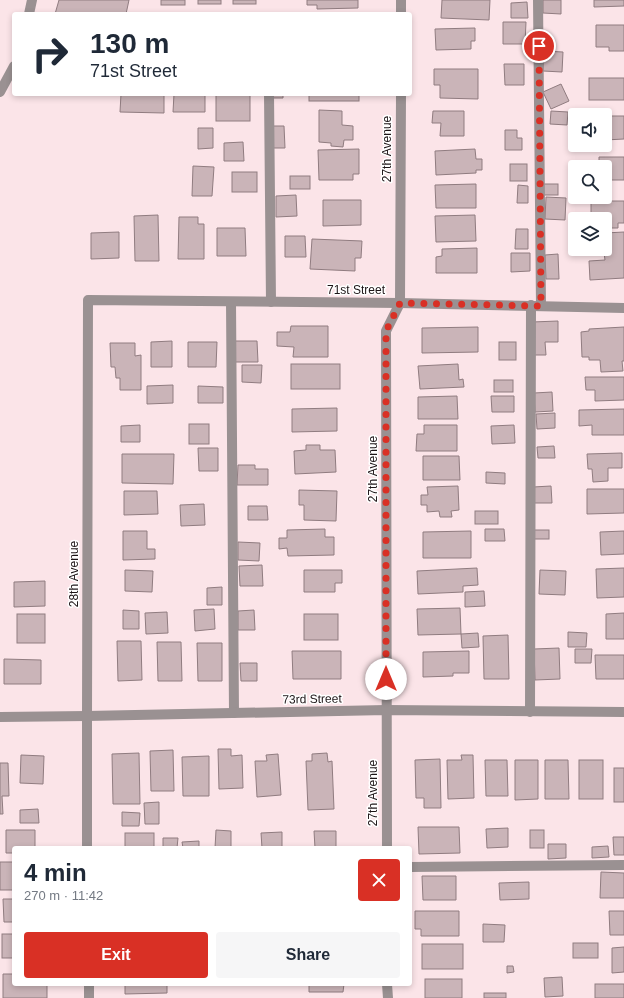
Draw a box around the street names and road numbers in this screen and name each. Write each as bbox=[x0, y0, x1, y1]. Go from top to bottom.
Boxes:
street label: 27th Avenue bbox=[380, 115, 394, 182]
street label: 71st Street bbox=[327, 283, 386, 297]
street label: 27th Avenue bbox=[366, 435, 380, 502]
street label: 28th Avenue bbox=[67, 540, 81, 607]
street label: 73rd Street bbox=[282, 691, 342, 707]
street label: 27th Avenue bbox=[366, 759, 380, 826]

